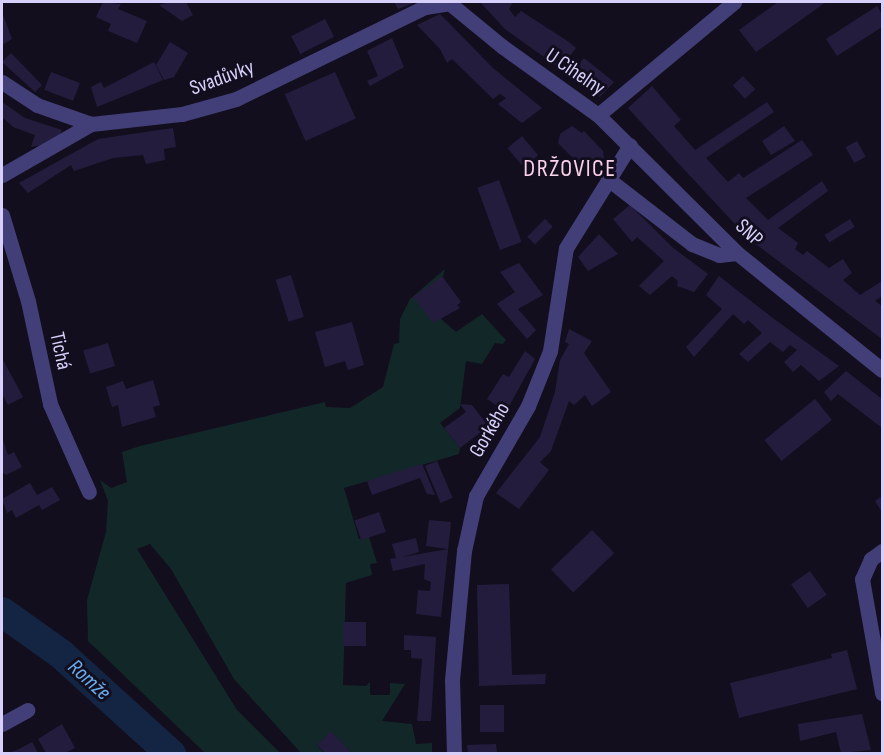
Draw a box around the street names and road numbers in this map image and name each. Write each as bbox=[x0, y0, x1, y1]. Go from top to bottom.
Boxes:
street label: U Cihelny bbox=[541, 43, 609, 101]
street label: Svadůvky bbox=[186, 55, 258, 101]
street label: SNP bbox=[730, 214, 768, 252]
street label: Tichá bbox=[44, 330, 76, 372]
street label: Gorkého bbox=[464, 398, 516, 462]

